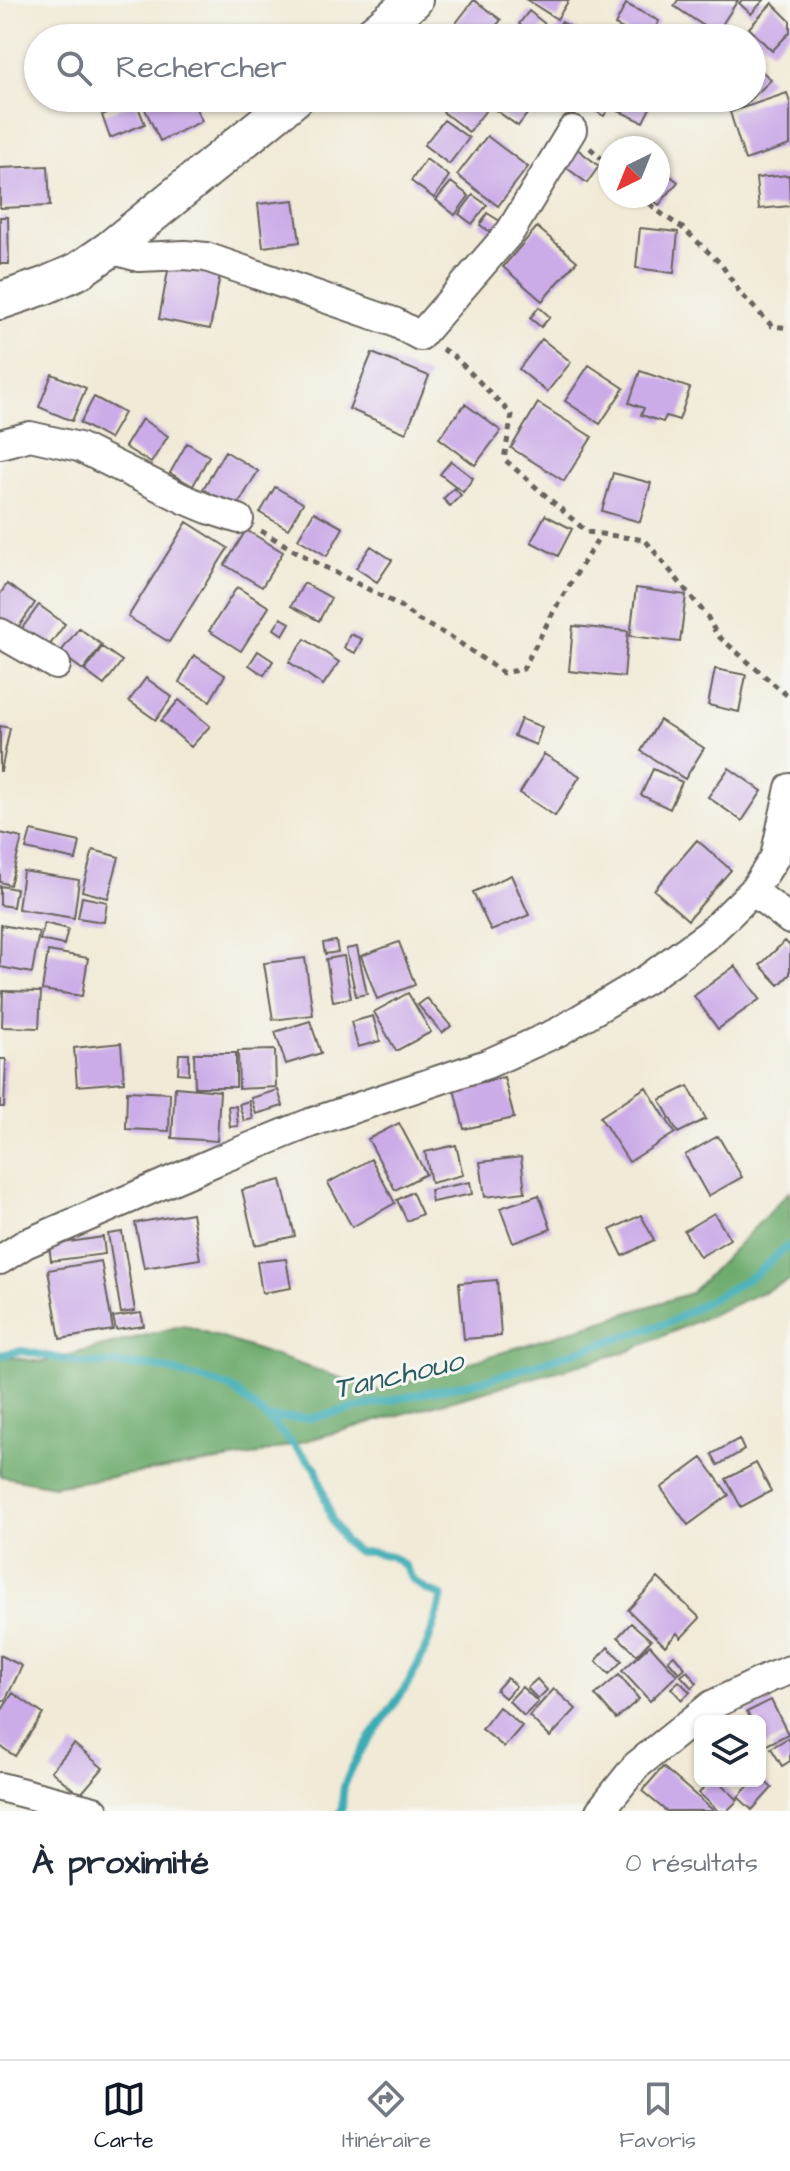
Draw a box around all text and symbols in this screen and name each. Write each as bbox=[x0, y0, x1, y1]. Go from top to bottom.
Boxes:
search box bbox=[24, 24, 766, 112]
icon: search bbox=[52, 46, 96, 90]
text: Rechercher bbox=[116, 47, 287, 89]
north arrow bbox=[598, 136, 670, 208]
water label: Tanchouo bbox=[329, 1339, 469, 1410]
map controls bbox=[694, 1715, 766, 1787]
button: layers bbox=[694, 1715, 766, 1787]
text: À proximité bbox=[32, 1839, 209, 1887]
text: 0 résultats bbox=[625, 1845, 758, 1881]
tab: Carte bbox=[94, 2077, 154, 2156]
tab: Itinéraire bbox=[342, 2077, 431, 2156]
tab: Favoris bbox=[619, 2077, 696, 2156]

